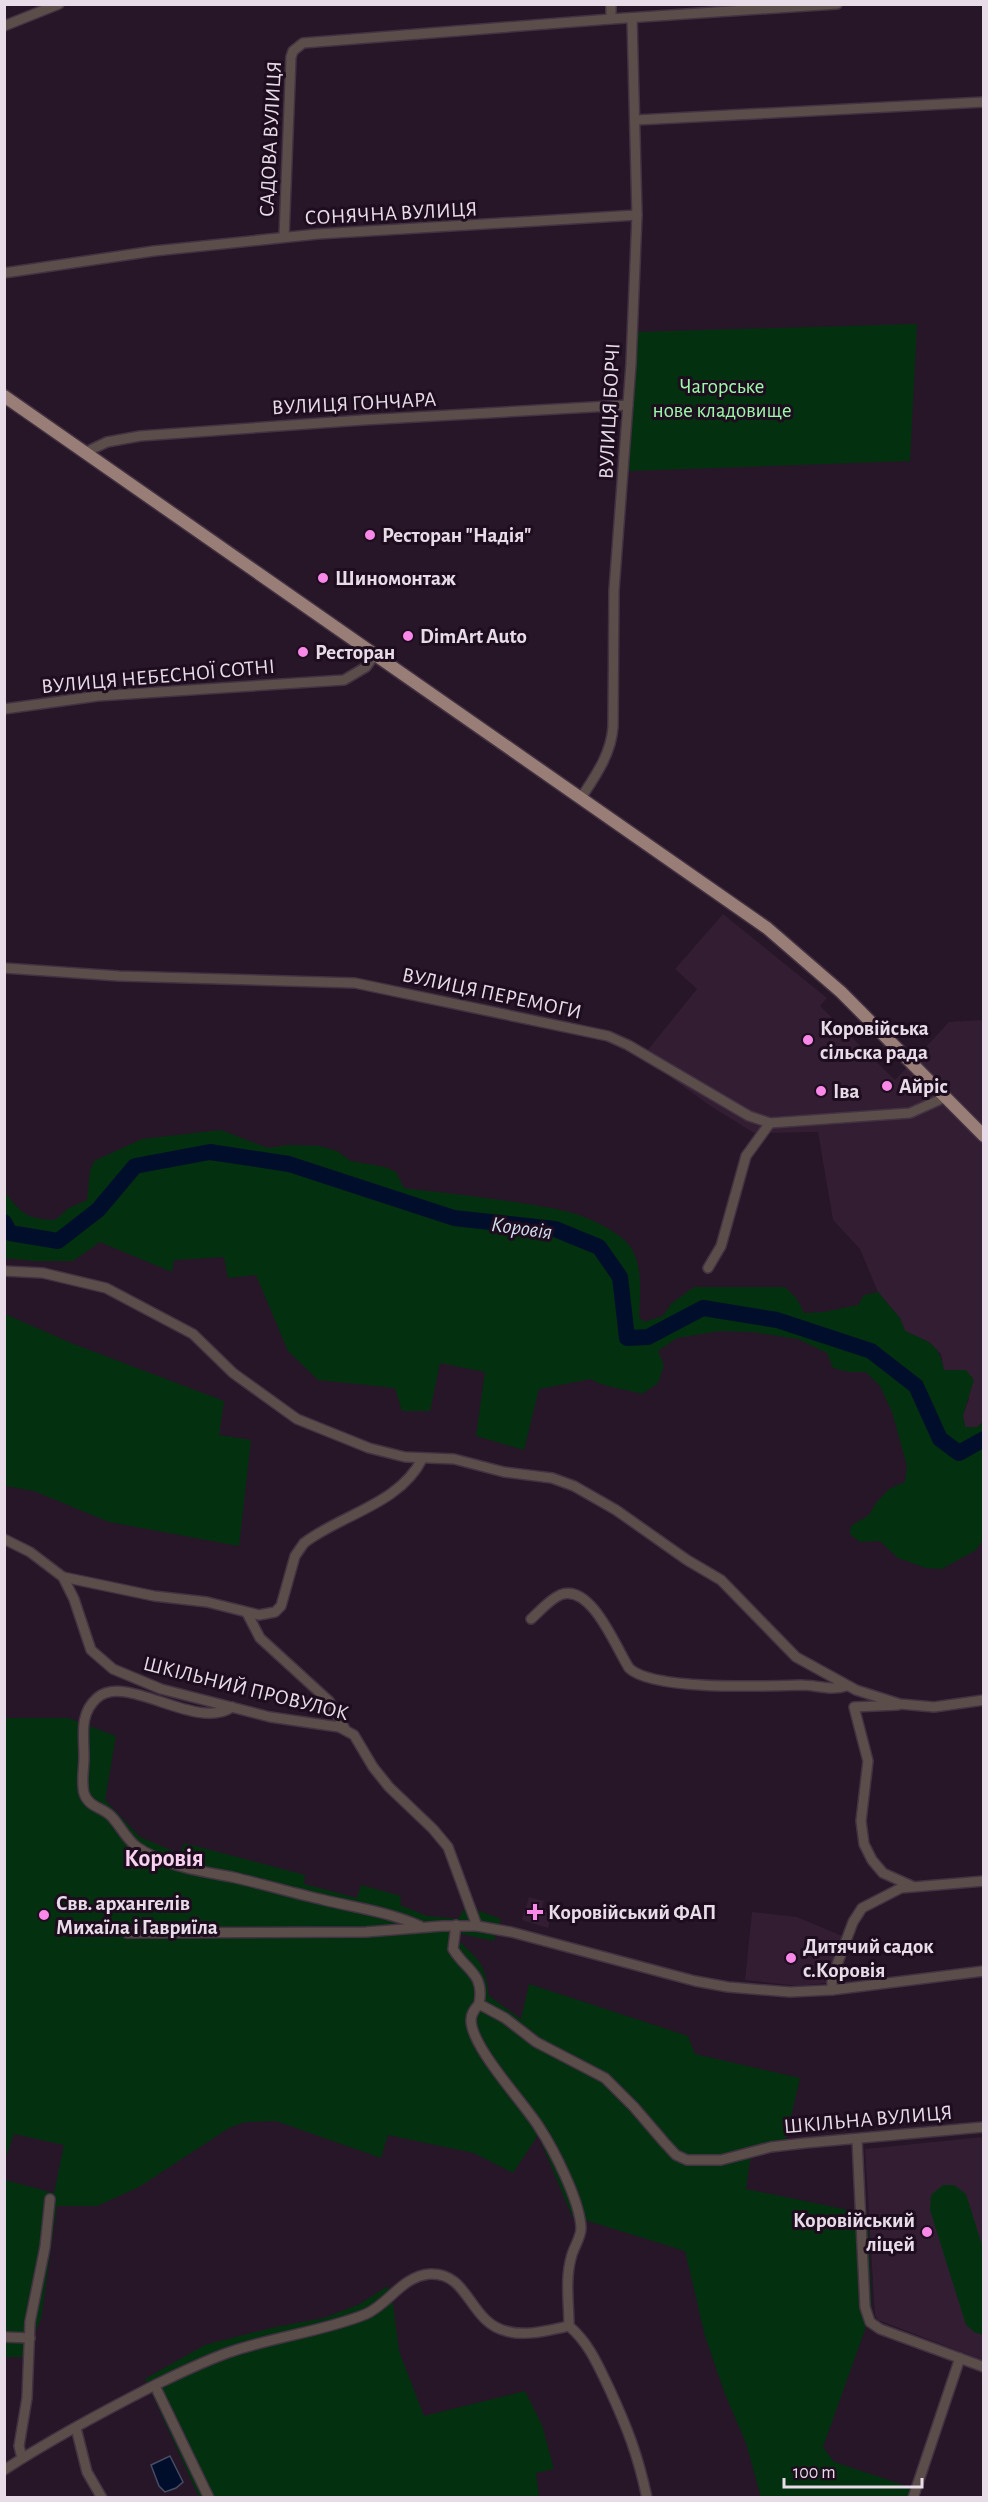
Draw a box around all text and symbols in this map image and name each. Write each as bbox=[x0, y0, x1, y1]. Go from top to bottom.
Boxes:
street label: САДОВА ВУЛИЦЯ bbox=[256, 60, 285, 218]
street label: СОНЯЧНА ВУЛИЦЯ bbox=[304, 198, 478, 229]
street label: ВУЛИЦЯ БОРЧІ bbox=[595, 342, 624, 480]
park label: Чагорське нове кладовище bbox=[652, 376, 792, 421]
street label: ВУЛИЦЯ ГОНЧАРА bbox=[271, 389, 437, 418]
place label: Ресторан "Надія" bbox=[382, 525, 531, 546]
marker: Ресторан "Надія" bbox=[363, 528, 377, 542]
place label: Шиномонтаж bbox=[335, 568, 456, 589]
marker: Шиномонтаж bbox=[316, 571, 330, 585]
place label: DimArt Auto bbox=[420, 626, 527, 647]
marker: DimArt Auto bbox=[401, 629, 415, 643]
place label: Ресторан bbox=[315, 642, 395, 663]
marker: Ресторан bbox=[296, 645, 310, 659]
street label: ВУЛИЦЯ НЕБЕСНОЇ СОТНІ bbox=[40, 655, 276, 697]
street label: ВУЛИЦЯ ПЕРЕМОГИ bbox=[400, 964, 584, 1023]
place label: Коровійська сільска рада bbox=[820, 1018, 929, 1063]
marker: Коровійська сільска рада bbox=[801, 1033, 815, 1047]
place label: Айріс bbox=[899, 1076, 948, 1097]
marker: Айріс bbox=[880, 1079, 894, 1093]
place label: Іва bbox=[833, 1081, 860, 1102]
marker: Іва bbox=[814, 1084, 828, 1098]
water label: Коровія bbox=[490, 1213, 554, 1244]
street label: ШКІЛЬНИЙ ПРОВУЛОК bbox=[141, 1652, 351, 1724]
district label: Коровія bbox=[124, 1847, 204, 1871]
place label: Свв. архангелів Михаїла і Гавриїла bbox=[56, 1893, 218, 1938]
place label: Коровійський ФАП bbox=[548, 1902, 716, 1923]
marker: Коровійський ФАП bbox=[526, 1903, 544, 1921]
marker: Свв. архангелів Михаїла і Гавриїла bbox=[37, 1908, 51, 1922]
place label: Дитячий садок с.Коровія bbox=[803, 1936, 934, 1981]
marker: Дитячий садок с.Коровія bbox=[784, 1951, 798, 1965]
street label: ШКІЛЬНА ВУЛИЦЯ bbox=[783, 2102, 953, 2137]
place label: Коровійський ліцей bbox=[793, 2210, 915, 2255]
marker: Коровійський ліцей bbox=[920, 2225, 934, 2239]
scale bar bbox=[784, 2451, 922, 2489]
text: 100 m bbox=[793, 2464, 836, 2482]

